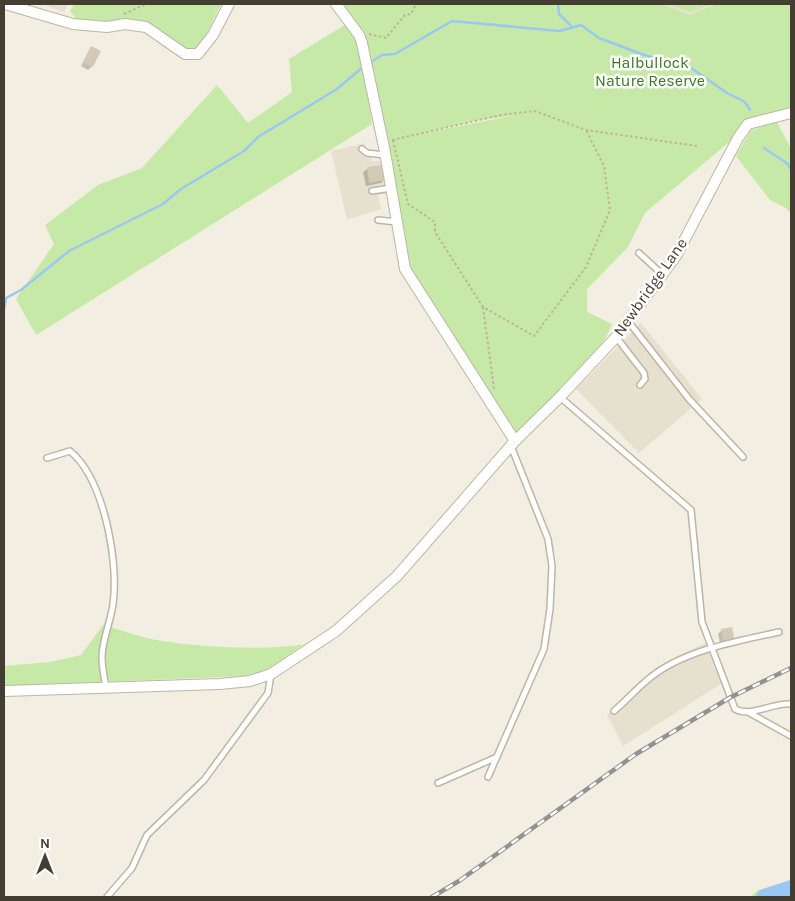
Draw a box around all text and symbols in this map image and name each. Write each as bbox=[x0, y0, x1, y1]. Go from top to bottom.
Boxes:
park label: Halbullock Nature Reserve bbox=[595, 53, 705, 90]
street label: Newbridge Lane bbox=[609, 234, 691, 340]
north arrow bbox=[20, 831, 70, 881]
text: N bbox=[40, 835, 50, 852]

